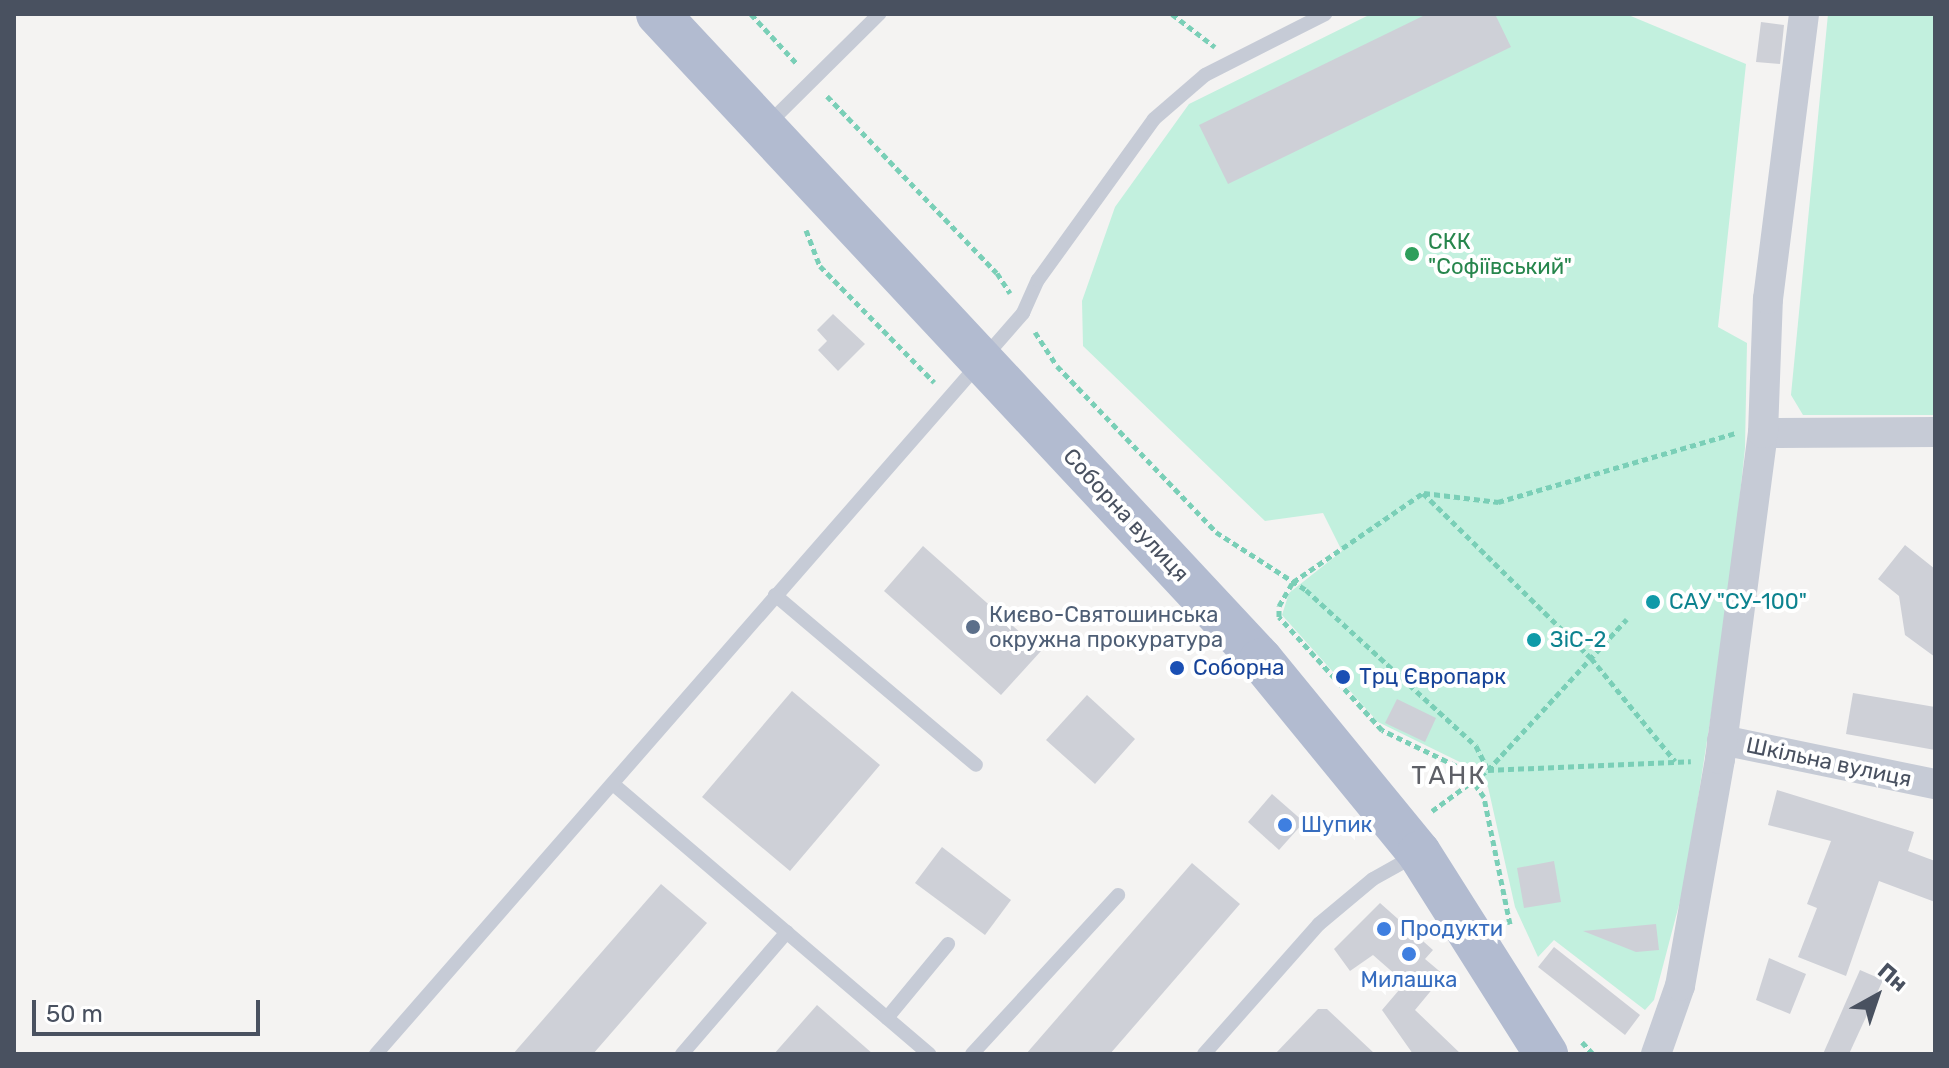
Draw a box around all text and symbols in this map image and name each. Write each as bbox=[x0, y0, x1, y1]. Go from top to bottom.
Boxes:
place label: СКК "Софіївський" bbox=[1428, 228, 1572, 280]
marker: СКК "Софіївський" bbox=[1403, 245, 1421, 263]
street label: Соборна вулиця bbox=[1058, 443, 1194, 587]
place label: САУ "СУ-100" bbox=[1669, 589, 1807, 615]
marker: САУ "СУ-100" bbox=[1644, 593, 1662, 611]
place label: Києво-Святошинська окружна прокуратура bbox=[989, 601, 1223, 652]
marker: Києво-Святошинська окружна прокуратура bbox=[964, 618, 982, 636]
place label: ЗіС-2 bbox=[1550, 627, 1606, 653]
marker: ЗіС-2 bbox=[1525, 631, 1543, 649]
place label: Соборна bbox=[1193, 655, 1284, 681]
marker: Соборна bbox=[1168, 659, 1186, 677]
place label: Трц Європарк bbox=[1359, 664, 1506, 690]
marker: Трц Європарк bbox=[1334, 668, 1352, 686]
street label: Шкільна вулиця bbox=[1744, 732, 1914, 792]
district label: ТАНК bbox=[1411, 760, 1487, 792]
place label: Шупик bbox=[1301, 812, 1372, 838]
marker: Шупик bbox=[1276, 816, 1294, 834]
place label: Продукти bbox=[1400, 916, 1503, 942]
marker: Продукти bbox=[1375, 920, 1393, 938]
marker: Милашка bbox=[1400, 945, 1418, 963]
north arrow bbox=[1837, 956, 1917, 1036]
text: Пн bbox=[1872, 957, 1913, 997]
place label: Милашка bbox=[1360, 967, 1458, 993]
scale bar bbox=[36, 984, 264, 1034]
text: 50 m bbox=[46, 1000, 103, 1028]

